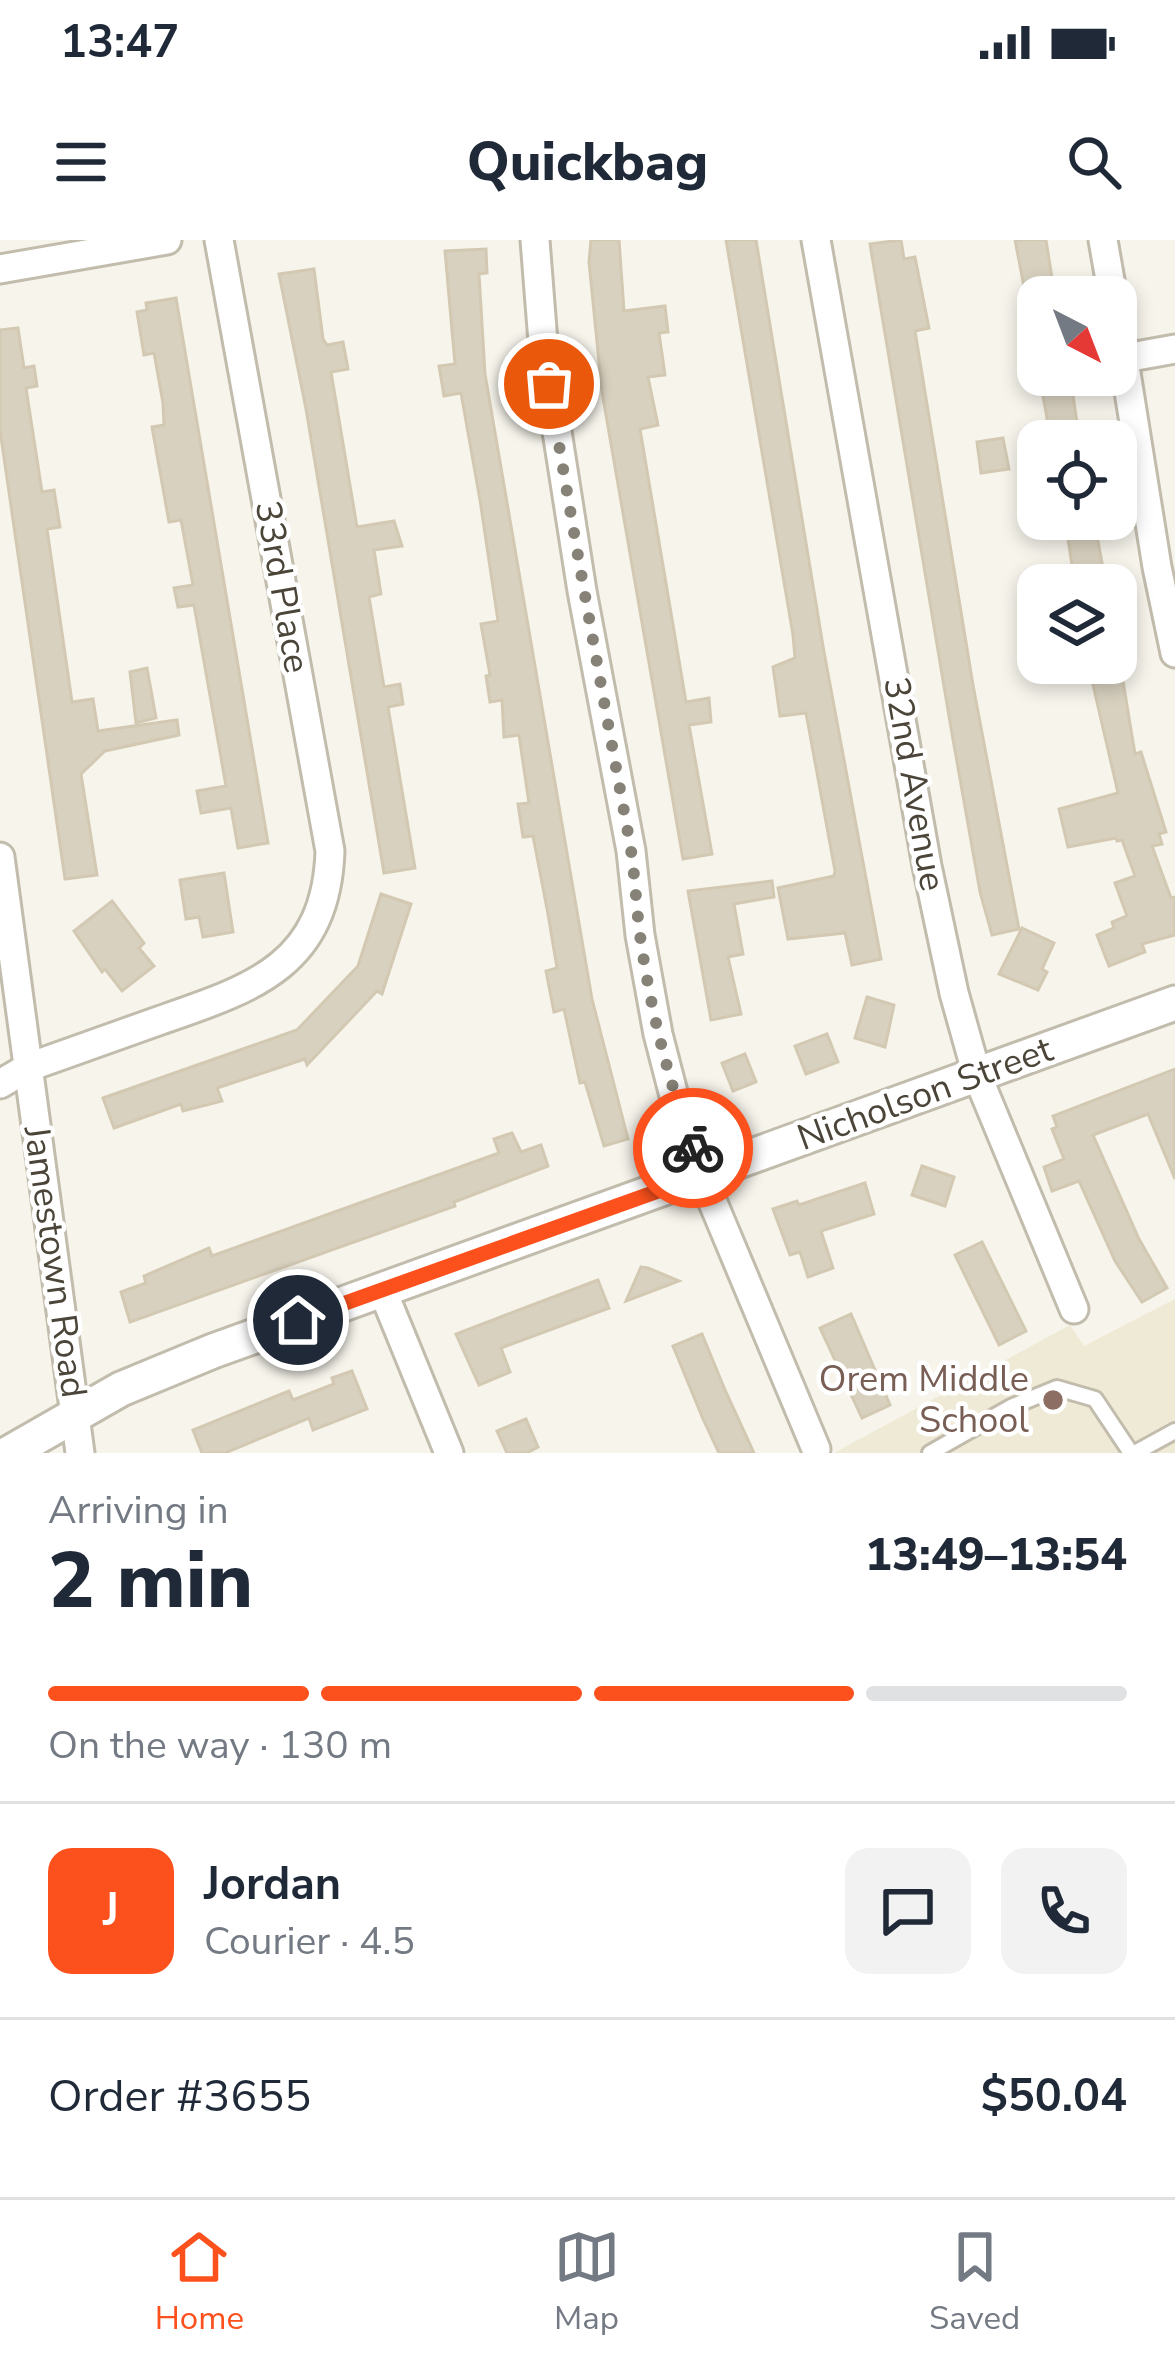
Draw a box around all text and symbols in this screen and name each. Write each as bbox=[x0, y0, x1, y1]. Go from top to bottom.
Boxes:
text: 13:47 bbox=[60, 12, 179, 73]
text: Quickbag bbox=[467, 125, 708, 199]
icon: menu bbox=[48, 129, 114, 195]
icon: search bbox=[1061, 129, 1127, 195]
north arrow bbox=[1017, 276, 1137, 396]
map controls bbox=[1017, 276, 1137, 684]
pin bbox=[498, 333, 600, 435]
icon: bag bbox=[516, 351, 582, 417]
button: locate bbox=[1017, 420, 1137, 540]
street label: 33rd Place bbox=[243, 497, 321, 677]
button: layers bbox=[1017, 564, 1137, 684]
street label: 32nd Avenue bbox=[871, 673, 957, 895]
street label: Nicholson Street bbox=[791, 1025, 1060, 1163]
courier bbox=[633, 1088, 753, 1208]
icon: bike bbox=[660, 1115, 726, 1181]
street label: Jamestown Road bbox=[12, 1122, 98, 1401]
pin bbox=[247, 1269, 349, 1371]
icon: home bbox=[265, 1287, 331, 1353]
place label: Orem Middle School bbox=[819, 1355, 1029, 1445]
marker: Orem Middle School bbox=[1040, 1387, 1066, 1413]
text: Arriving in bbox=[48, 1484, 229, 1537]
text: 13:49–13:54 bbox=[865, 1525, 1127, 1586]
text: 2 min bbox=[48, 1528, 253, 1635]
text: On the way · 130 m bbox=[48, 1719, 392, 1772]
button: chat bbox=[845, 1848, 971, 1974]
button: phone bbox=[1001, 1848, 1127, 1974]
text: Jordan bbox=[204, 1854, 341, 1915]
text: J bbox=[103, 1880, 119, 1941]
text: Courier · 4.5 bbox=[204, 1915, 415, 1968]
text: Order #3655 bbox=[48, 2066, 311, 2127]
text: $50.04 bbox=[981, 2066, 1127, 2127]
tab: Home bbox=[155, 2224, 244, 2341]
tab: Map bbox=[554, 2224, 620, 2341]
tab: Saved bbox=[929, 2224, 1020, 2341]

